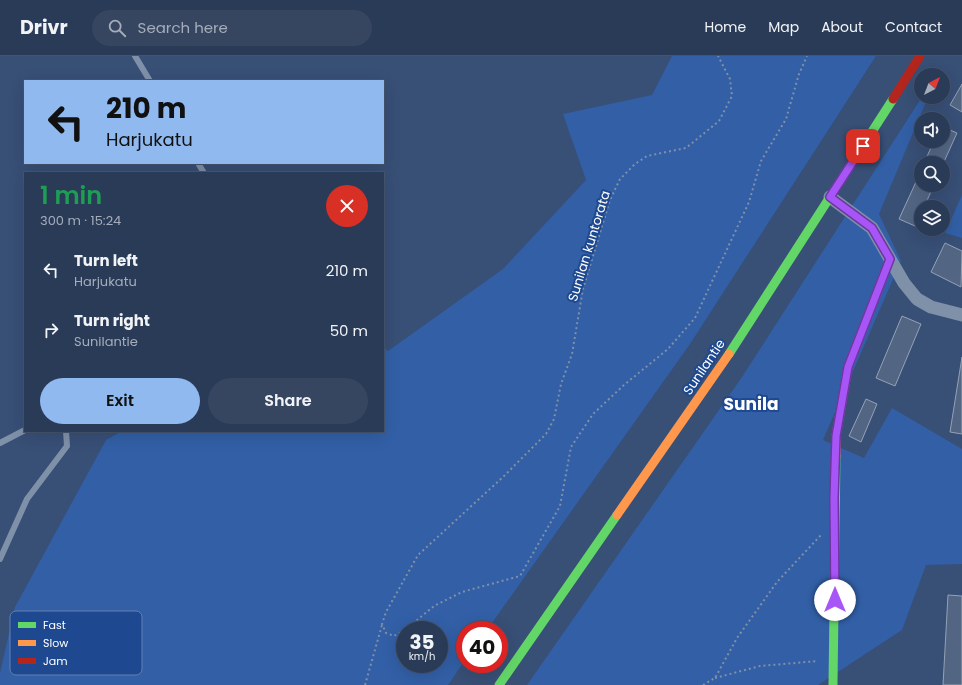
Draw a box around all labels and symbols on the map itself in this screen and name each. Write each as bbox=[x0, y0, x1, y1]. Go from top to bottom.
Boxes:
north arrow bbox=[914, 68, 950, 104]
pin bbox=[846, 129, 880, 163]
street label: Sunilan kuntorata bbox=[563, 188, 615, 304]
street label: Sunilantie bbox=[678, 335, 730, 399]
district label: Sunila bbox=[724, 392, 778, 416]
position arrow bbox=[814, 579, 856, 621]
legend bbox=[10, 611, 142, 675]
text: Fast bbox=[43, 617, 66, 633]
speed limit sign: 40 bbox=[456, 621, 508, 673]
text: Slow bbox=[43, 635, 68, 651]
text: Jam bbox=[43, 653, 68, 669]

